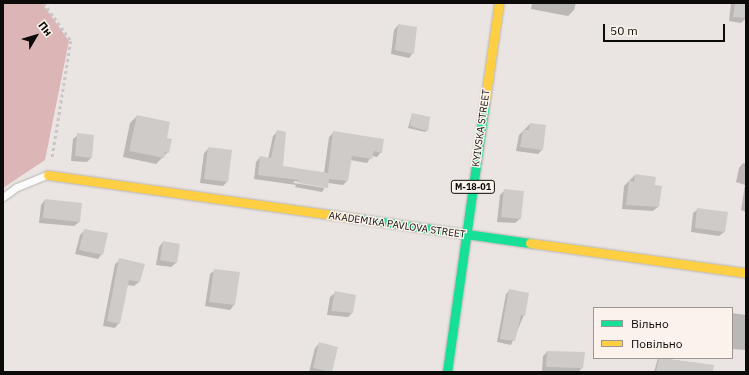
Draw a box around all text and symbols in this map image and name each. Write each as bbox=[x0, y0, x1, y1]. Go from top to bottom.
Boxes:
north arrow bbox=[16, 16, 56, 56]
scale bar bbox=[605, 16, 727, 42]
text: Пн bbox=[35, 19, 55, 39]
text: 50 m bbox=[610, 23, 638, 38]
street label: KYIVSKA STREET bbox=[470, 88, 492, 168]
road number: М-18-01 bbox=[450, 180, 496, 194]
street label: AKADEMIKA PAVLOVA STREET bbox=[328, 209, 466, 241]
legend bbox=[593, 307, 733, 359]
text: Вільно bbox=[631, 316, 669, 331]
text: Повільно bbox=[631, 336, 683, 351]

